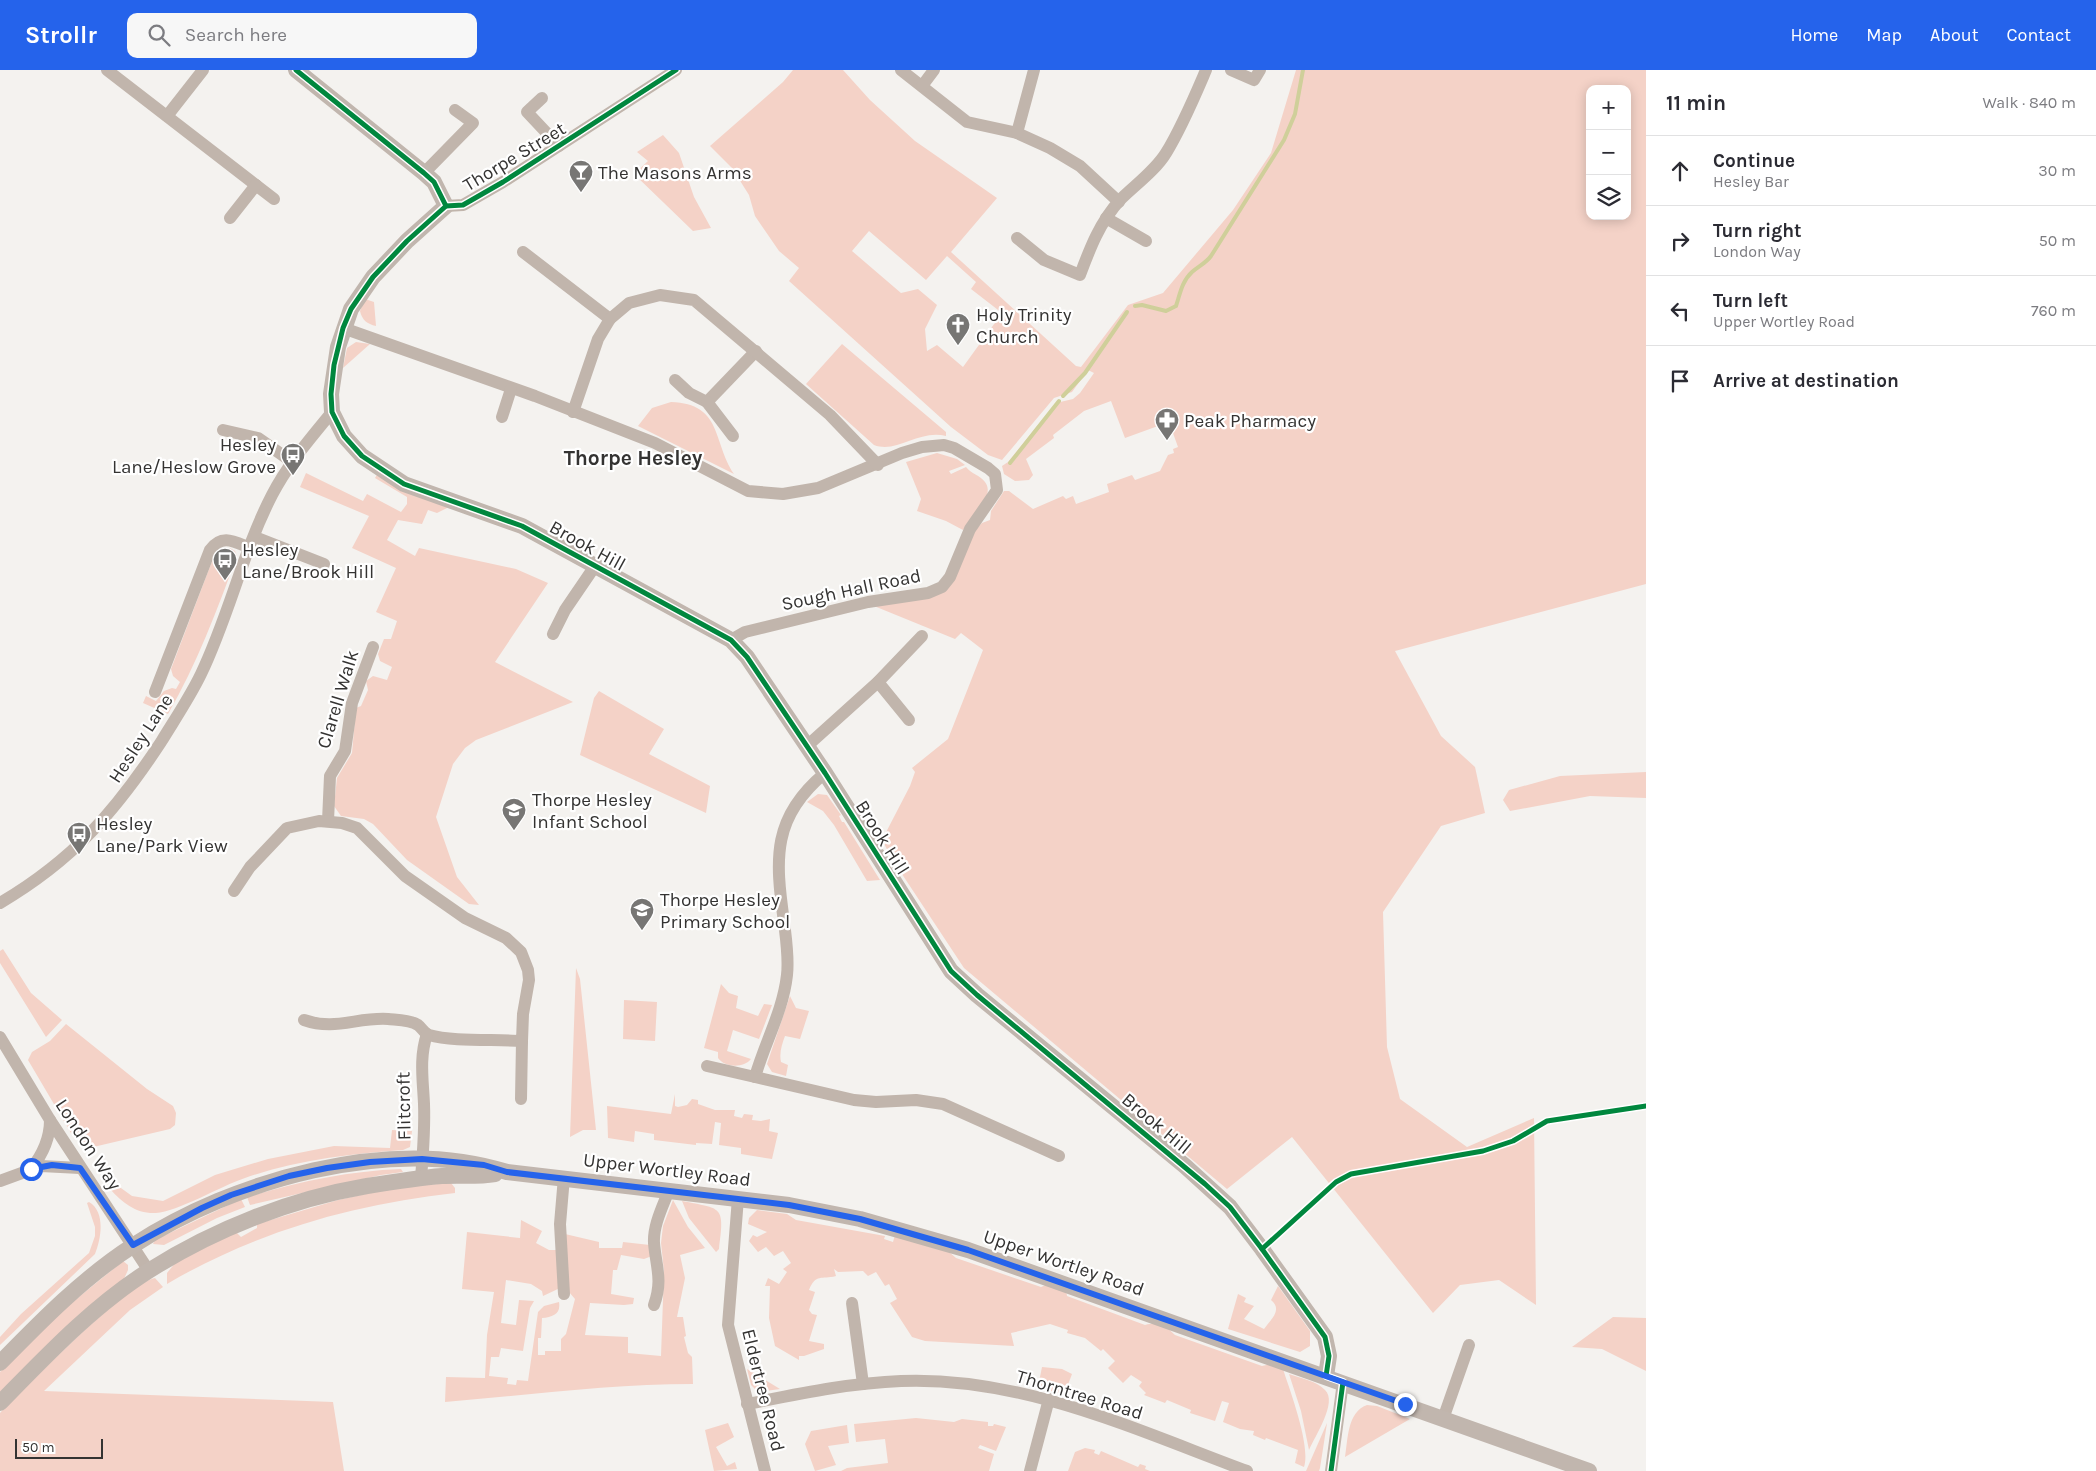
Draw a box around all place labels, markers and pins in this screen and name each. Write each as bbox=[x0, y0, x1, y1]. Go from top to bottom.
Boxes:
bar icon: The Masons Arms bbox=[568, 159, 594, 193]
place label: The Masons Arms bbox=[598, 162, 752, 184]
place label: Holy Trinity Church bbox=[976, 304, 1072, 348]
church icon: Holy Trinity Church bbox=[945, 312, 971, 346]
pharmacy icon: Peak Pharmacy bbox=[1154, 407, 1180, 441]
place label: Peak Pharmacy bbox=[1184, 410, 1316, 432]
place label: Hesley Lane/Heslow Grove bbox=[112, 434, 276, 478]
bus stop icon: Hesley Lane/Heslow Grove bbox=[280, 442, 306, 476]
place label: Hesley Lane/Brook Hill bbox=[242, 539, 374, 583]
bus stop icon: Hesley Lane/Brook Hill bbox=[212, 547, 238, 581]
place label: Thorpe Hesley Infant School bbox=[532, 789, 652, 833]
school or university icon: Thorpe Hesley Infant School bbox=[501, 797, 527, 831]
place label: Hesley Lane/Park View bbox=[96, 813, 228, 857]
bus stop icon: Hesley Lane/Park View bbox=[66, 821, 92, 855]
place label: Thorpe Hesley Primary School bbox=[660, 889, 790, 933]
school or university icon: Thorpe Hesley Primary School bbox=[629, 897, 655, 931]

